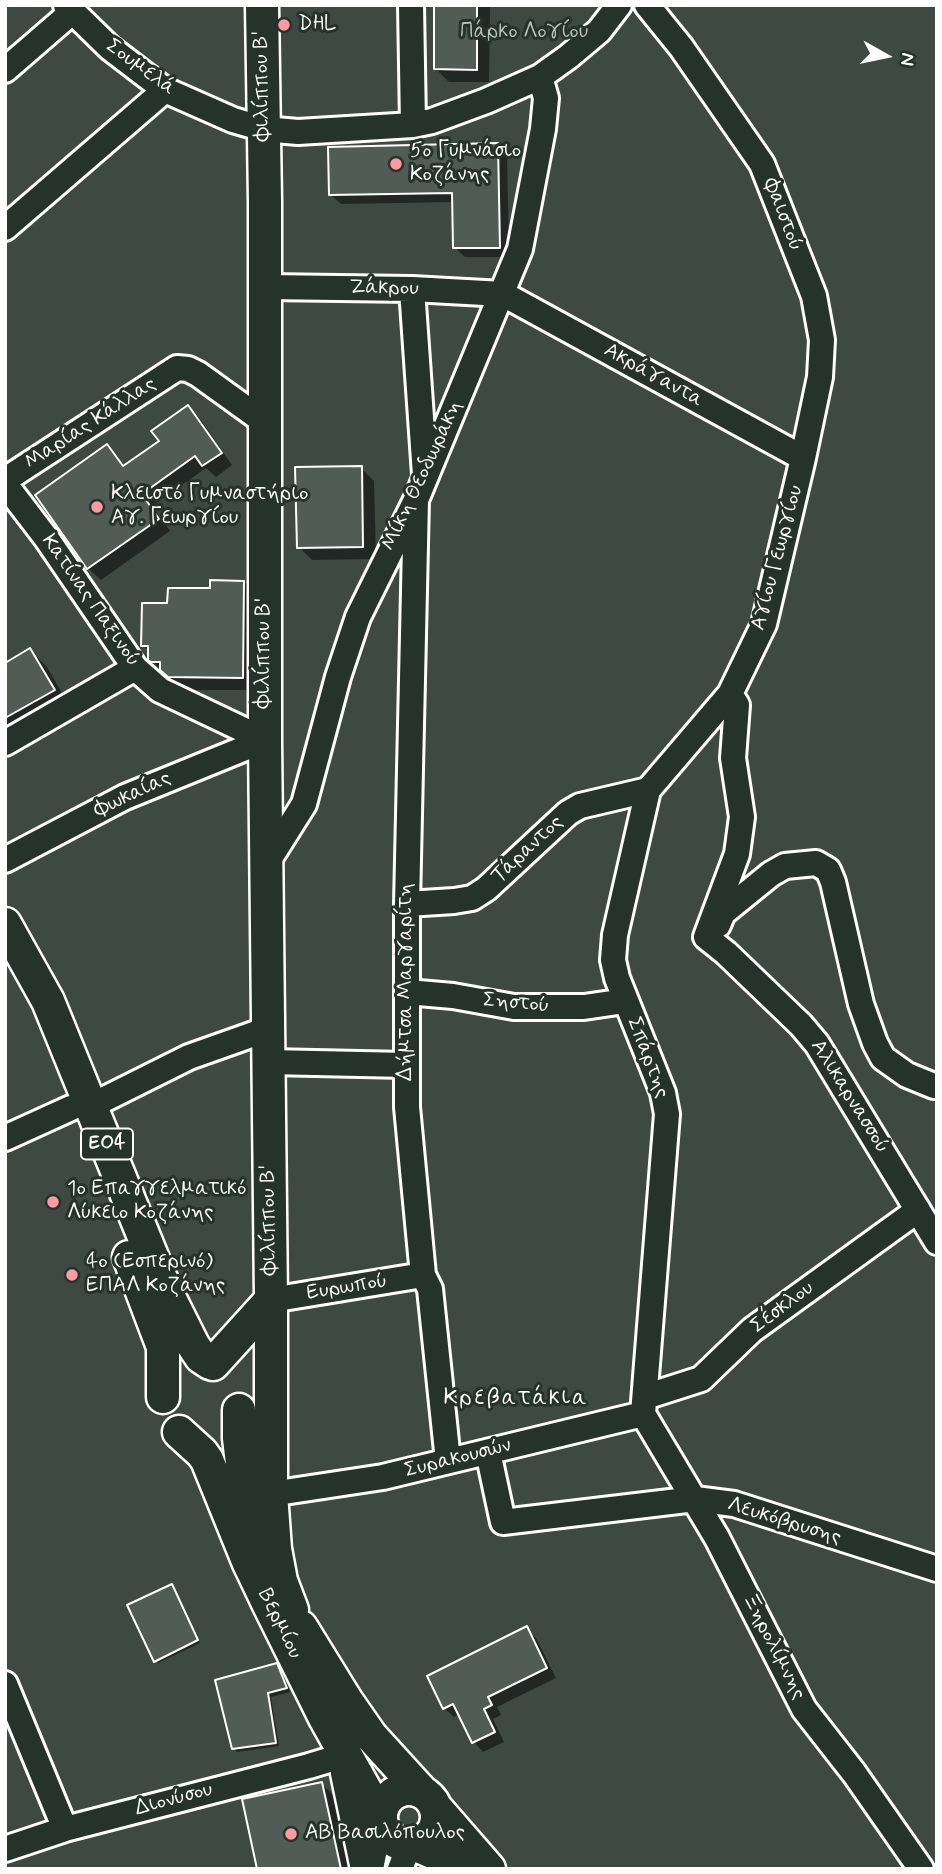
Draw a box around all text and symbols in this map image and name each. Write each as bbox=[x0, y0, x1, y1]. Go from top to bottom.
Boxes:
place label: DHL bbox=[298, 12, 337, 38]
marker: DHL bbox=[276, 17, 292, 33]
park label: Πάρκο Λογίου bbox=[460, 20, 588, 46]
north arrow bbox=[851, 21, 921, 91]
street label: Φιλίππου Β' bbox=[249, 31, 277, 141]
street label: Σουμελά bbox=[100, 34, 180, 102]
text: N bbox=[894, 51, 921, 68]
place label: 5o Γυμνάσιο Κοζάνης bbox=[410, 139, 521, 189]
marker: 5o Γυμνάσιο Κοζάνης bbox=[388, 156, 404, 172]
street label: Φαιστού bbox=[757, 175, 807, 255]
street label: Ζάκρου bbox=[349, 276, 419, 302]
street label: Ακράγαντα bbox=[599, 338, 707, 414]
street label: Μαρίας Κάλλας bbox=[21, 372, 161, 476]
street label: Μίκη Θεοδωράκη bbox=[377, 397, 469, 555]
place label: Κλειστό Γυμναστήριο Αγ. Γεωργίου bbox=[111, 482, 308, 532]
street label: Αγίου Γεωργίου bbox=[746, 483, 810, 633]
marker: Κλειστό Γυμναστήριο Αγ. Γεωργίου bbox=[89, 499, 105, 515]
street label: Κατίνας Παξινού bbox=[35, 530, 145, 672]
street label: Φιλίππου Β' bbox=[252, 598, 278, 708]
street label: Φωκαίας bbox=[91, 766, 175, 824]
street label: Τάραντος bbox=[487, 811, 569, 889]
street label: Δήμτσα Μαργαρίτη bbox=[394, 883, 420, 1081]
street label: Σηστού bbox=[482, 989, 550, 1019]
street label: Σπάρτης bbox=[620, 1014, 674, 1102]
street label: Αλικαρνασσού bbox=[804, 1036, 894, 1158]
road number: ΕΟ4 bbox=[81, 1128, 133, 1160]
street label: Φιλίππου Β' bbox=[256, 1165, 284, 1275]
place label: 1ο Επαγγελματικό Λύκειο Κοζάνης bbox=[67, 1177, 246, 1227]
marker: 1ο Επαγγελματικό Λύκειο Κοζάνης bbox=[45, 1194, 61, 1210]
place label: 4ο (Εσπερινό) ΕΠΑΛ Κοζάνης bbox=[86, 1250, 225, 1300]
marker: 4ο (Εσπερινό) ΕΠΑΛ Κοζάνης bbox=[64, 1267, 80, 1283]
street label: Ευρωπού bbox=[305, 1269, 389, 1307]
street label: Σέσκλου bbox=[747, 1276, 819, 1340]
district label: Κρεβατάκια bbox=[445, 1385, 587, 1413]
street label: Συρακουσών bbox=[402, 1434, 514, 1484]
street label: Λευκόβρυσης bbox=[724, 1493, 844, 1551]
street label: Βερμίου bbox=[251, 1585, 307, 1663]
street label: Ξηρολίμνης bbox=[735, 1590, 811, 1704]
street label: Διονύσου bbox=[132, 1778, 216, 1822]
place label: ΑΒ Βασιλόπουλος bbox=[305, 1821, 465, 1847]
marker: ΑΒ Βασιλόπουλος bbox=[283, 1826, 299, 1842]

